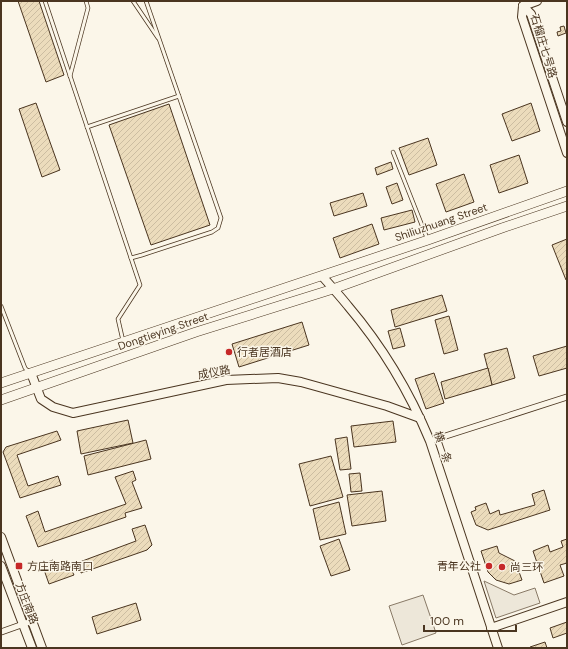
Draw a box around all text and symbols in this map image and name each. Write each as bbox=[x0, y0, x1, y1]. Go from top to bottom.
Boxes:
street label: 石榴庄七号路 bbox=[528, 12, 560, 80]
street label: Shiliuzhuang Street bbox=[393, 200, 489, 244]
street label: Dongtieying Street bbox=[116, 309, 210, 353]
place label: 行者居酒店 bbox=[237, 345, 292, 359]
marker: 行者居酒店 bbox=[224, 347, 234, 357]
street label: 成仪路 bbox=[197, 362, 231, 382]
street label: 横一条 bbox=[431, 429, 455, 465]
place label: 方庄南路南口 bbox=[27, 559, 93, 573]
place label: 青年公社 bbox=[437, 559, 481, 573]
place label: 尚三环 bbox=[510, 560, 543, 574]
marker: 方庄南路南口 bbox=[14, 561, 24, 571]
marker: 青年公社 bbox=[484, 561, 494, 571]
marker: 尚三环 bbox=[497, 562, 507, 572]
street label: 方庄南路 bbox=[13, 580, 41, 626]
scale bar bbox=[424, 607, 516, 633]
text: 100 m bbox=[430, 613, 464, 629]

